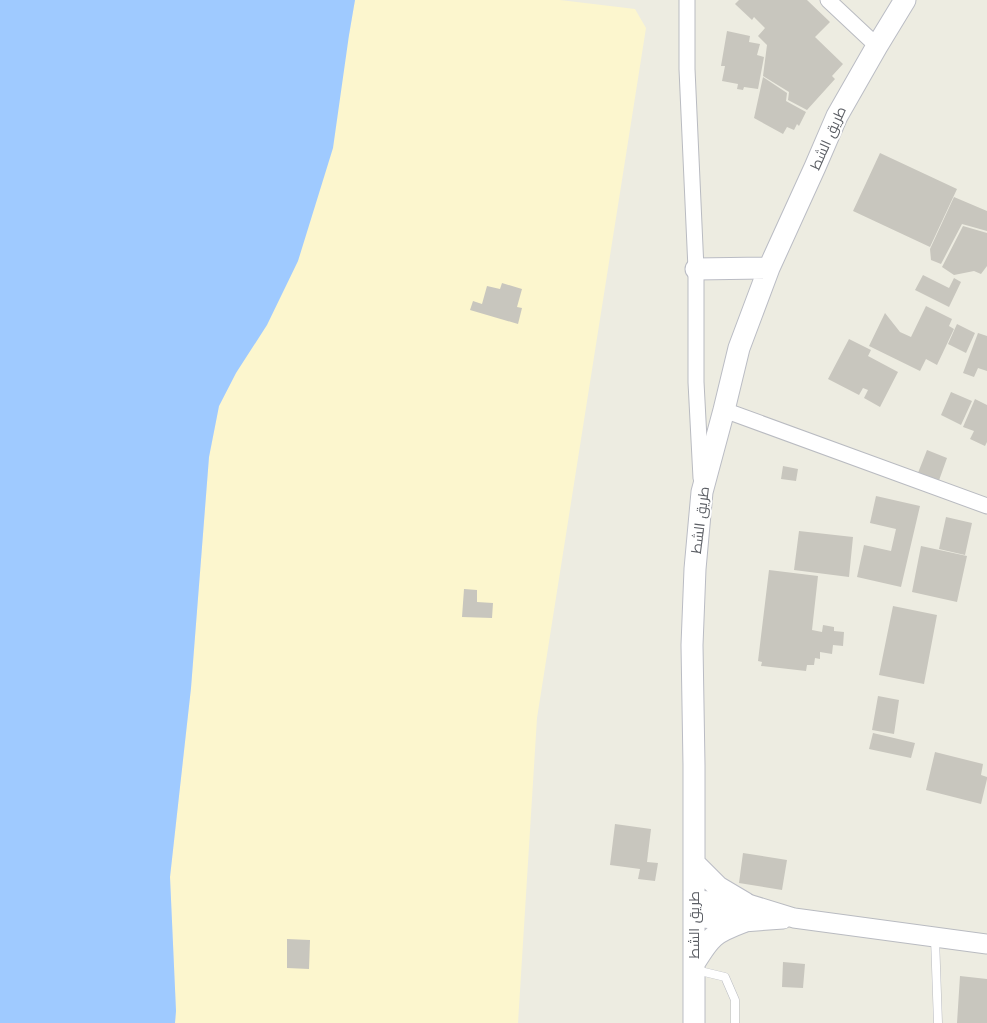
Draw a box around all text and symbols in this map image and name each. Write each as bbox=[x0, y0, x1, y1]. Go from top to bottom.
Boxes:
street label: طريق الشط bbox=[807, 104, 850, 173]
street label: طريق الشط bbox=[688, 485, 713, 555]
street label: طريق الشط bbox=[686, 891, 703, 959]

